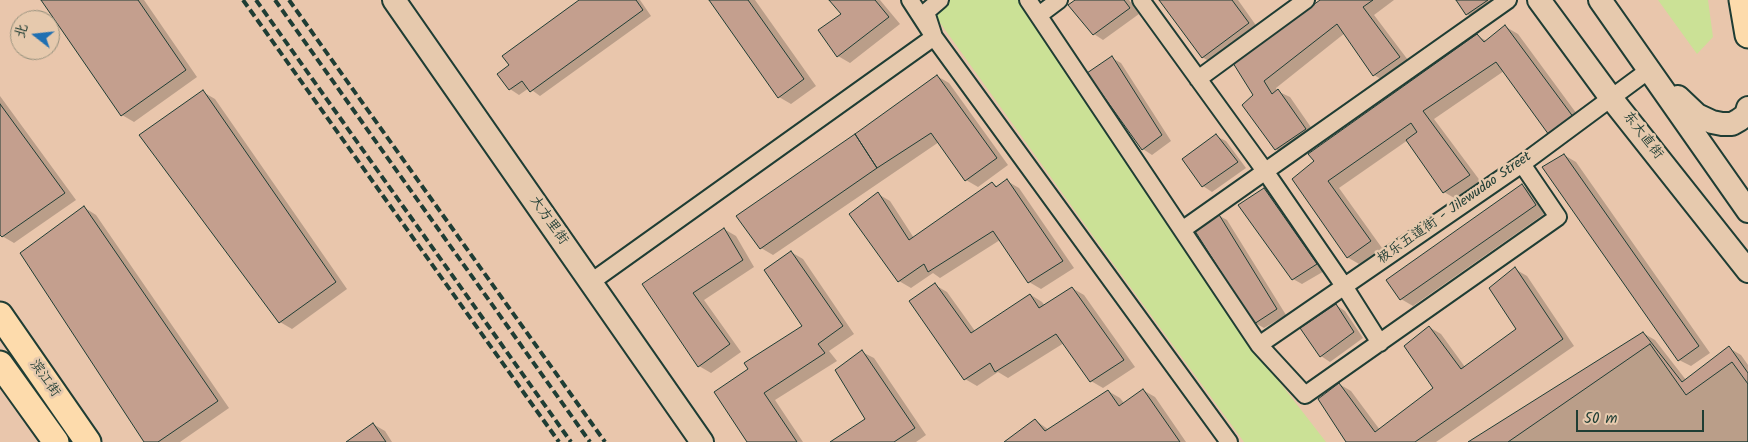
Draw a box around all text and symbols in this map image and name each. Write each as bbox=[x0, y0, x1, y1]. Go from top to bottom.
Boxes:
north arrow bbox=[10, 10, 60, 60]
text: 北 bbox=[9, 21, 34, 41]
street label: 东大直街 bbox=[1618, 109, 1666, 163]
street label: 极乐五道街 - Jilewudao Street bbox=[1375, 149, 1535, 269]
street label: 大方里街 bbox=[525, 193, 571, 249]
street label: 滨江街 bbox=[25, 357, 63, 401]
scale bar bbox=[1578, 400, 1706, 432]
text: 50 m bbox=[1584, 407, 1618, 431]

